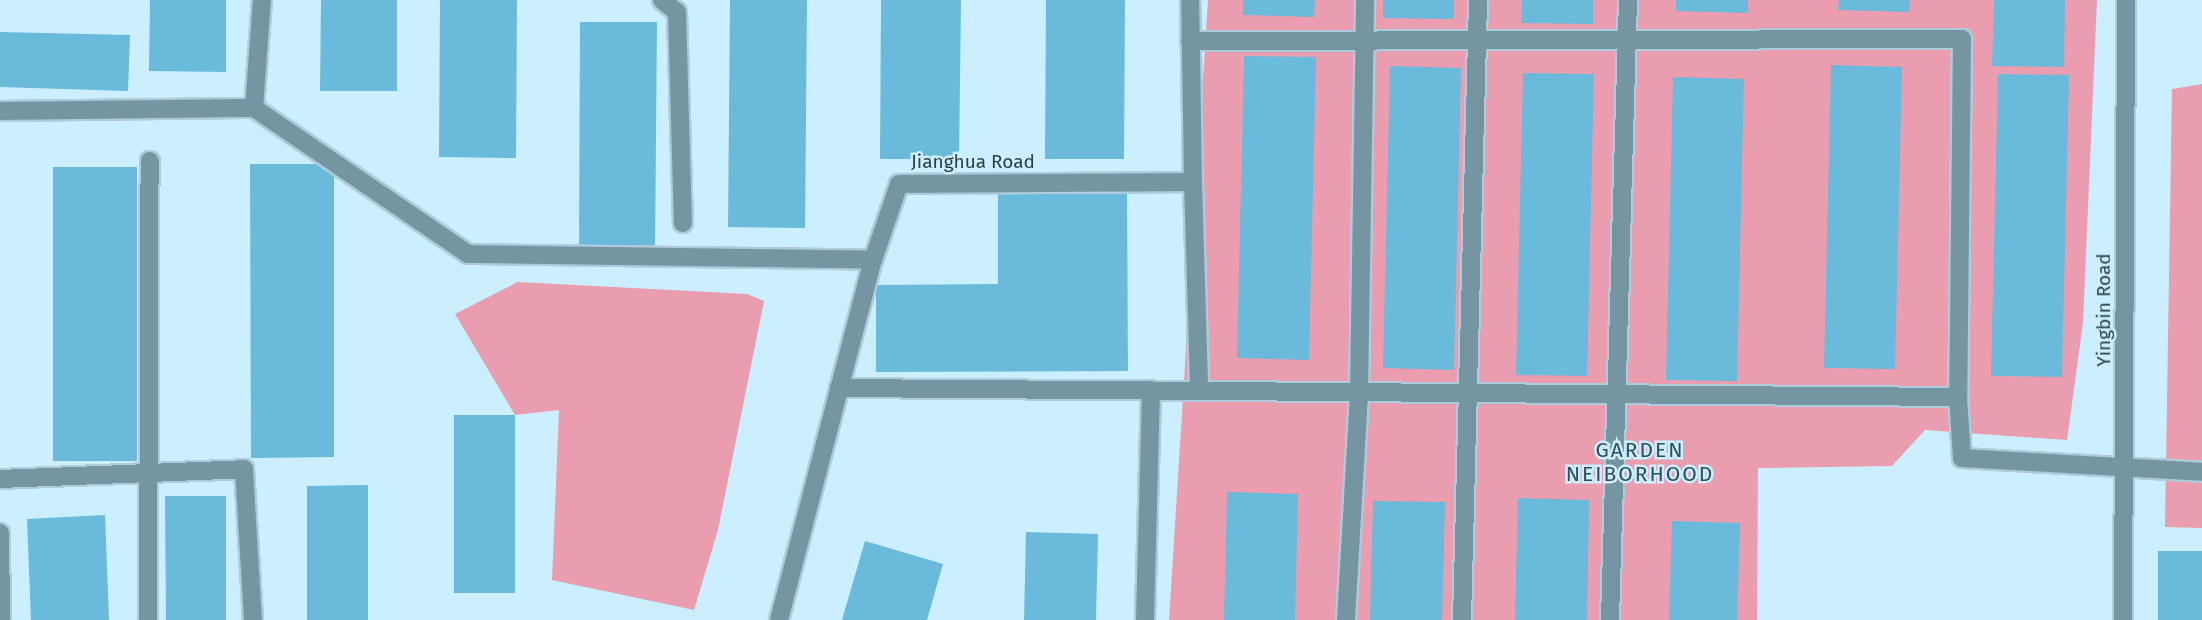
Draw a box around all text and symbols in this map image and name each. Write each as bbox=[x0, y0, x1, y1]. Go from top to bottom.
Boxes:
street label: Jianghua Road bbox=[911, 151, 1035, 173]
street label: Yingbin Road bbox=[2093, 253, 2115, 367]
district label: GARDEN NEIBORHOOD bbox=[1567, 437, 1713, 487]

